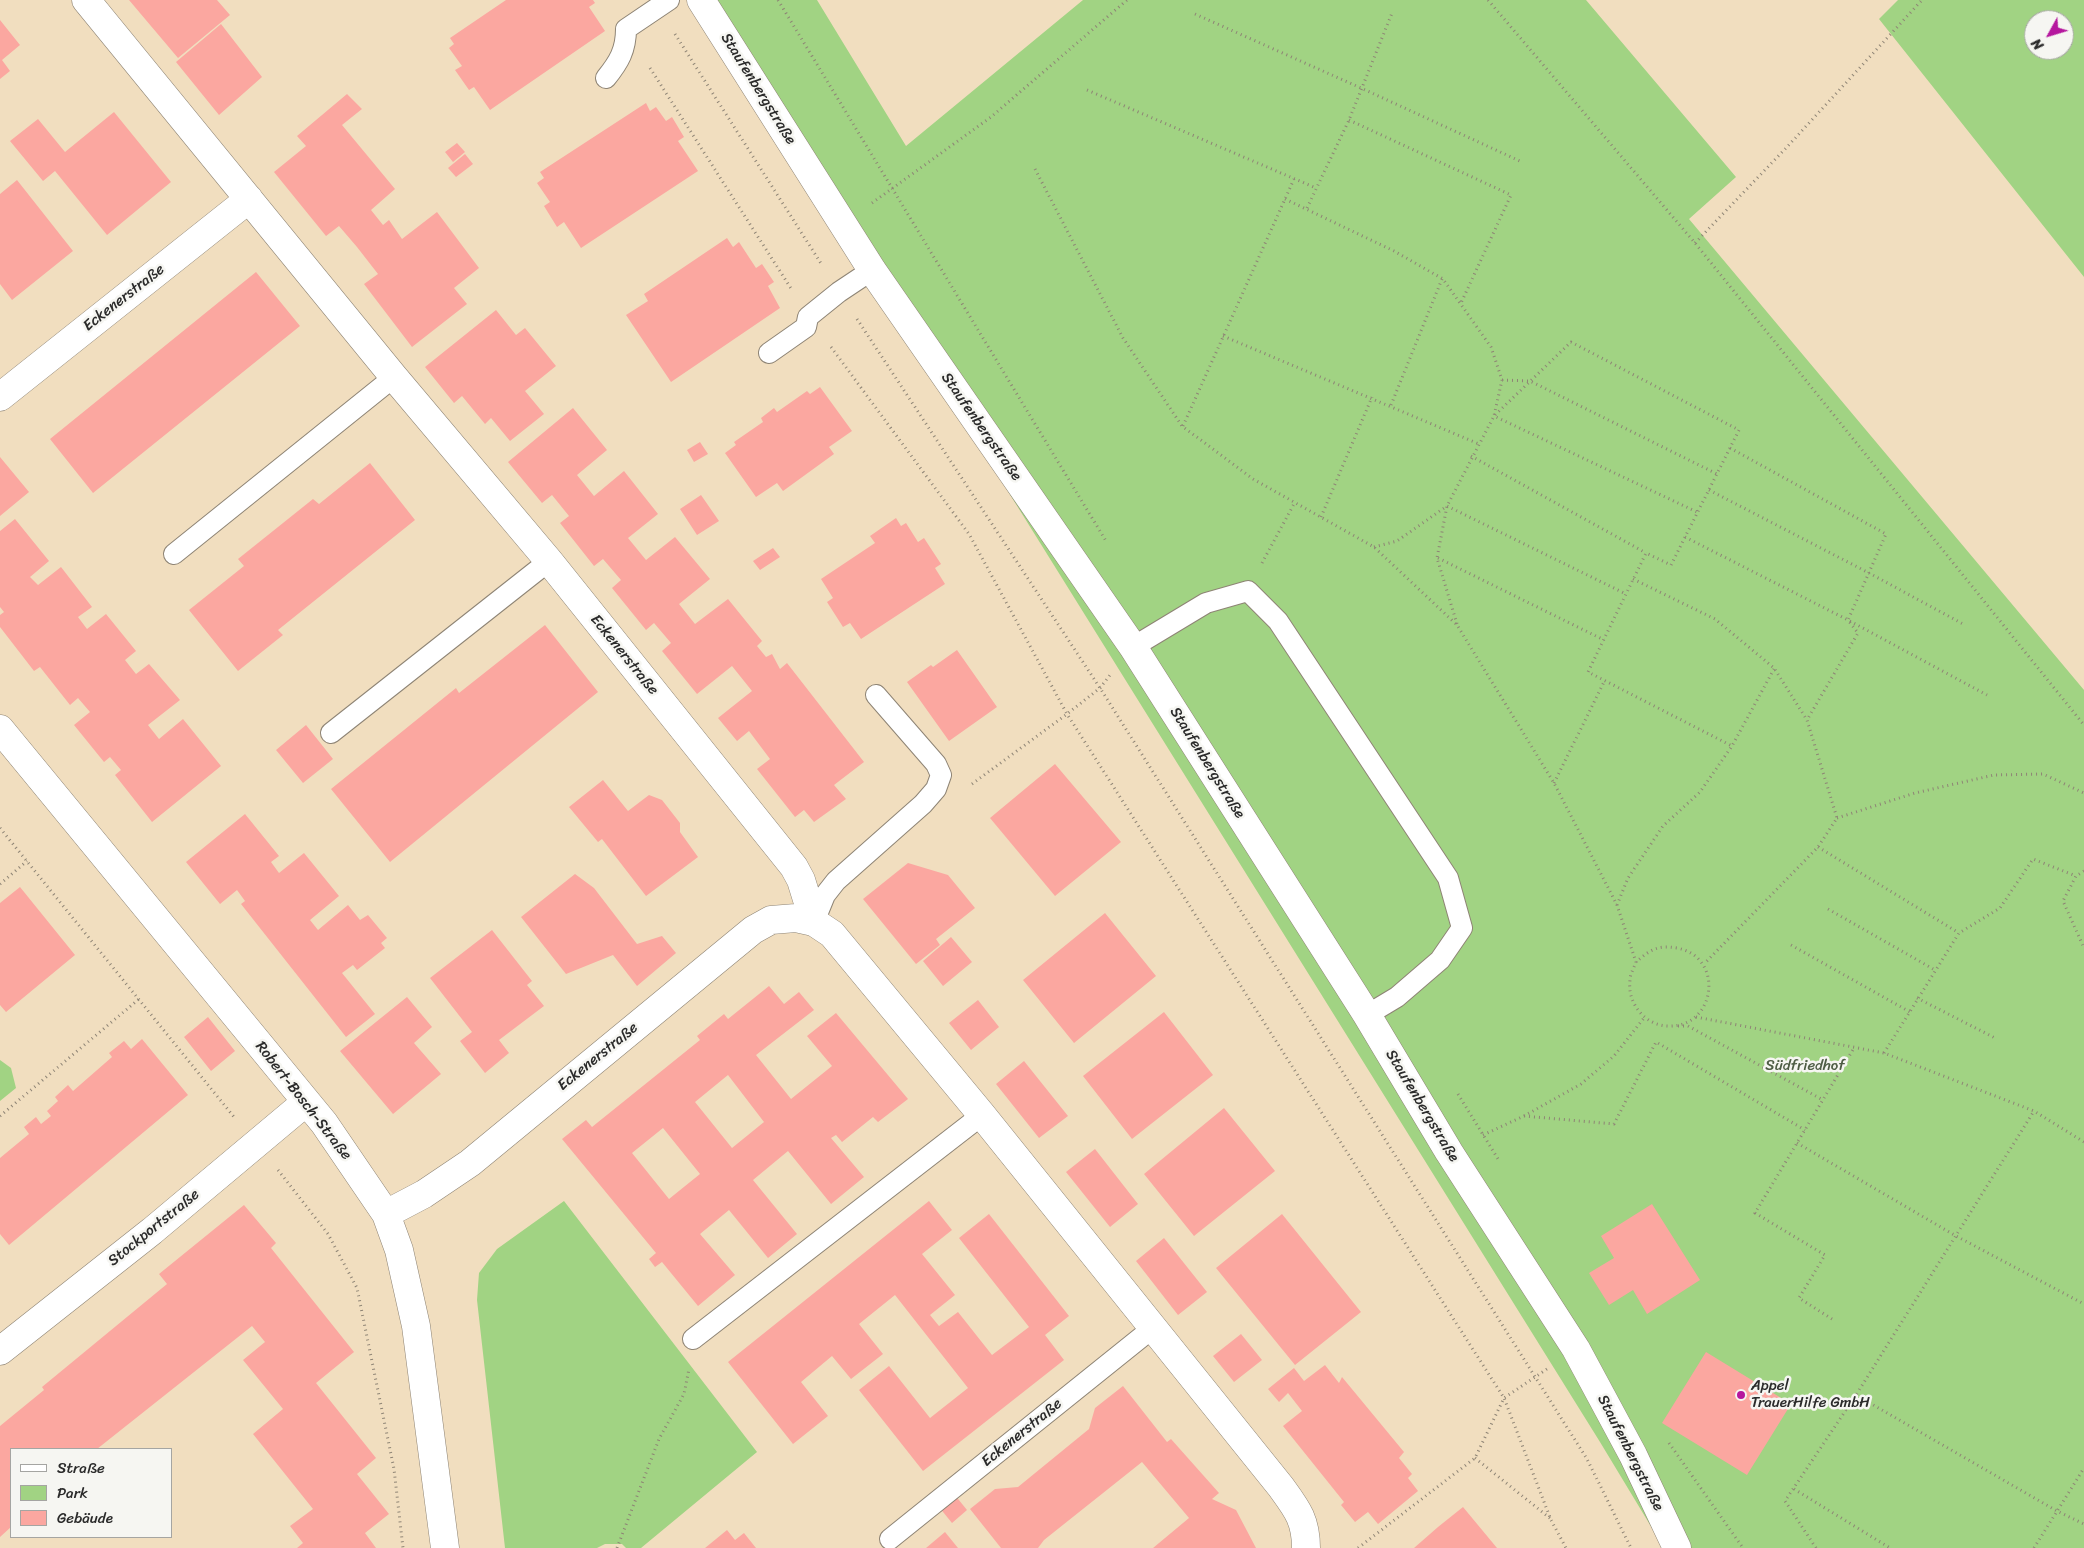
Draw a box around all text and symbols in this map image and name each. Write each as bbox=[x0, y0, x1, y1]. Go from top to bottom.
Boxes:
north arrow bbox=[2024, 10, 2074, 60]
street label: Staufenbergstraße bbox=[717, 30, 799, 148]
text: N bbox=[2025, 32, 2051, 56]
street label: Eckenerstraße bbox=[80, 261, 168, 335]
street label: Staufenbergstraße bbox=[937, 369, 1025, 485]
street label: Eckenerstraße bbox=[586, 611, 662, 699]
street label: Staufenbergstraße bbox=[1166, 704, 1248, 822]
street label: Eckenerstraße bbox=[554, 1019, 642, 1095]
street label: Robert-Bosch-Straße bbox=[251, 1038, 355, 1164]
street label: Staufenbergstraße bbox=[1381, 1047, 1463, 1165]
park label: Südfriedhof bbox=[1765, 1057, 1845, 1075]
street label: Stockportstraße bbox=[105, 1186, 203, 1270]
place label: Appel TrauerHilfe GmbH bbox=[1751, 1377, 1870, 1412]
marker: Appel TrauerHilfe GmbH bbox=[1735, 1389, 1747, 1401]
street label: Staufenbergstraße bbox=[1593, 1392, 1667, 1514]
street label: Eckenerstraße bbox=[978, 1395, 1066, 1471]
legend bbox=[10, 1448, 172, 1538]
text: Straße bbox=[57, 1455, 105, 1481]
text: Park bbox=[57, 1480, 88, 1506]
text: Gebäude bbox=[57, 1505, 113, 1531]

